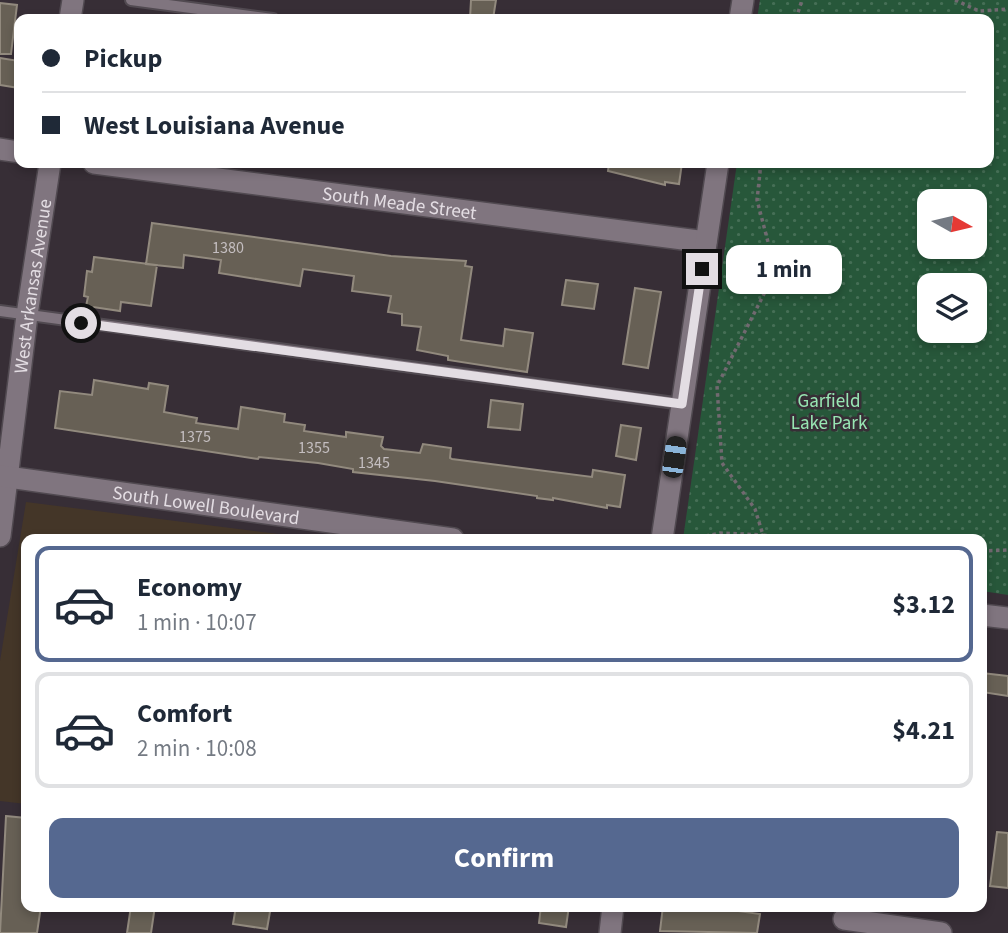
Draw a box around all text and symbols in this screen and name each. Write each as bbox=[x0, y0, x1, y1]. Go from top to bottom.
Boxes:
text: Pickup bbox=[84, 40, 162, 77]
text: West Louisiana Avenue bbox=[84, 107, 345, 144]
street label: South Meade Street bbox=[320, 181, 479, 227]
north arrow bbox=[917, 189, 987, 259]
map controls bbox=[917, 189, 987, 343]
street label: West Arkansas Avenue bbox=[8, 197, 59, 375]
house number: 1380 bbox=[212, 237, 244, 259]
callout: 1 min bbox=[726, 244, 842, 294]
route end bbox=[686, 253, 718, 285]
text: 1 min bbox=[756, 253, 812, 286]
button: layers bbox=[917, 273, 987, 343]
route start bbox=[65, 307, 97, 339]
park label: Garfield Lake Park bbox=[791, 388, 868, 437]
house number: 1375 bbox=[179, 426, 211, 448]
car bbox=[661, 435, 688, 479]
house number: 1355 bbox=[298, 437, 330, 459]
house number: 1345 bbox=[358, 452, 390, 474]
street label: South Lowell Boulevard bbox=[111, 480, 301, 532]
text: Economy bbox=[137, 569, 242, 606]
icon: car bbox=[53, 573, 116, 636]
text: $3.12 bbox=[892, 586, 955, 623]
text: 1 min · 10:07 bbox=[137, 606, 257, 639]
text: Comfort bbox=[137, 695, 232, 732]
icon: car bbox=[53, 699, 116, 762]
text: $4.21 bbox=[892, 712, 955, 749]
text: 2 min · 10:08 bbox=[137, 732, 257, 765]
button: Confirm bbox=[49, 818, 959, 898]

